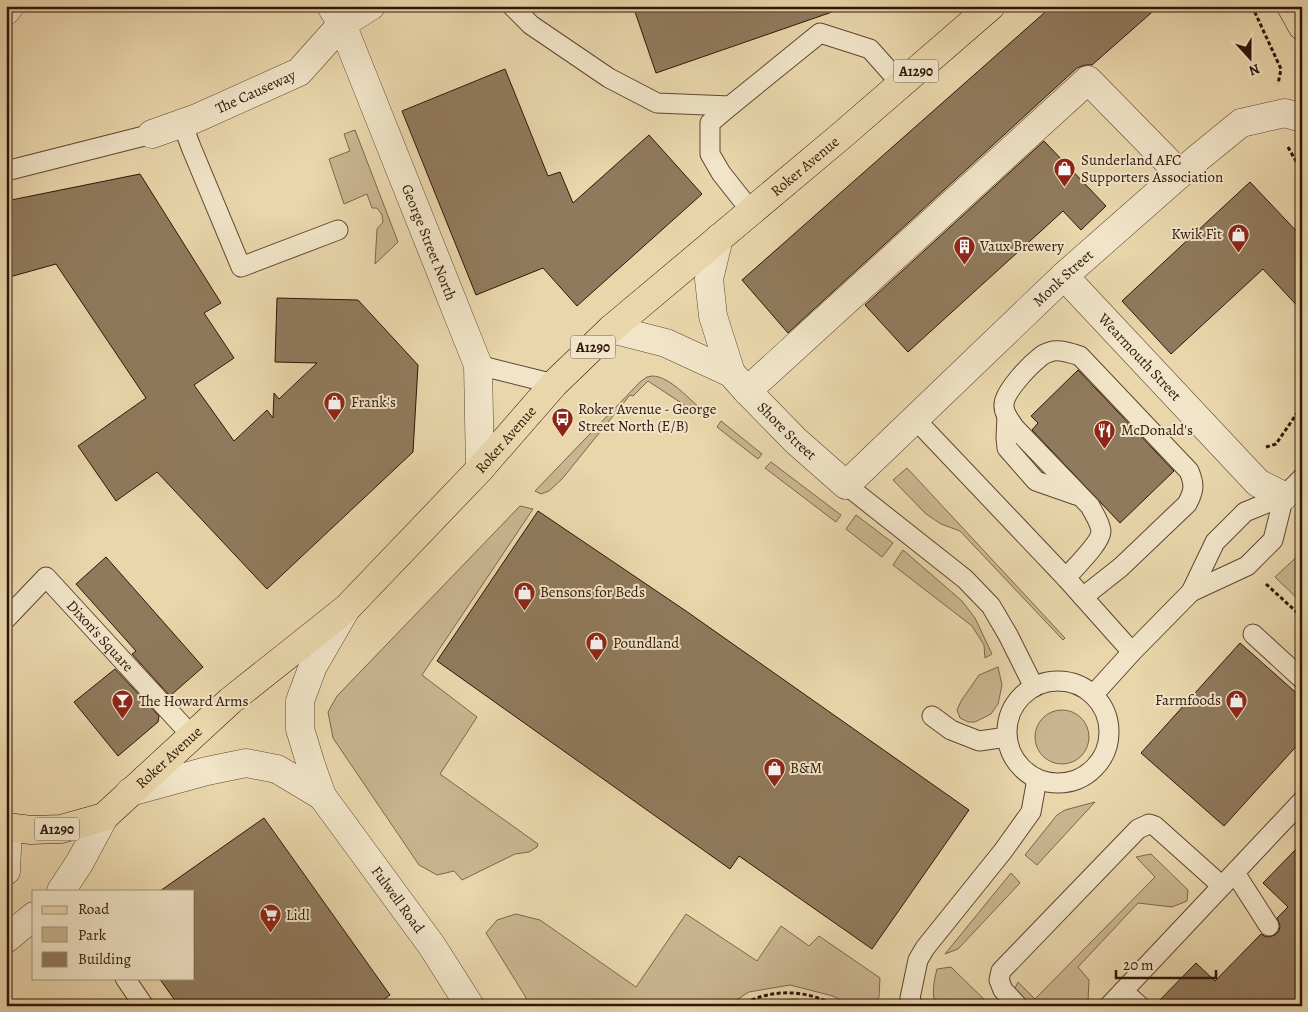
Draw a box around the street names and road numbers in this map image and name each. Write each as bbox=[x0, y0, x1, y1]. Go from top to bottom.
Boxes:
road number: A1290 bbox=[894, 59, 938, 82]
street label: The Causeway bbox=[212, 65, 299, 118]
street label: Roker Avenue bbox=[766, 132, 844, 201]
street label: George Street North bbox=[397, 181, 461, 303]
street label: Monk Street bbox=[1028, 245, 1097, 311]
street label: Wearmouth Street bbox=[1093, 308, 1186, 405]
road number: A1290 bbox=[570, 336, 616, 358]
street label: Shore Street bbox=[753, 397, 821, 465]
street label: Roker Avenue bbox=[471, 401, 541, 478]
street label: Dixon's Square bbox=[62, 596, 138, 676]
street label: Roker Avenue bbox=[131, 721, 207, 793]
road number: A1290 bbox=[34, 818, 80, 841]
street label: Fulwell Road bbox=[367, 862, 430, 938]

